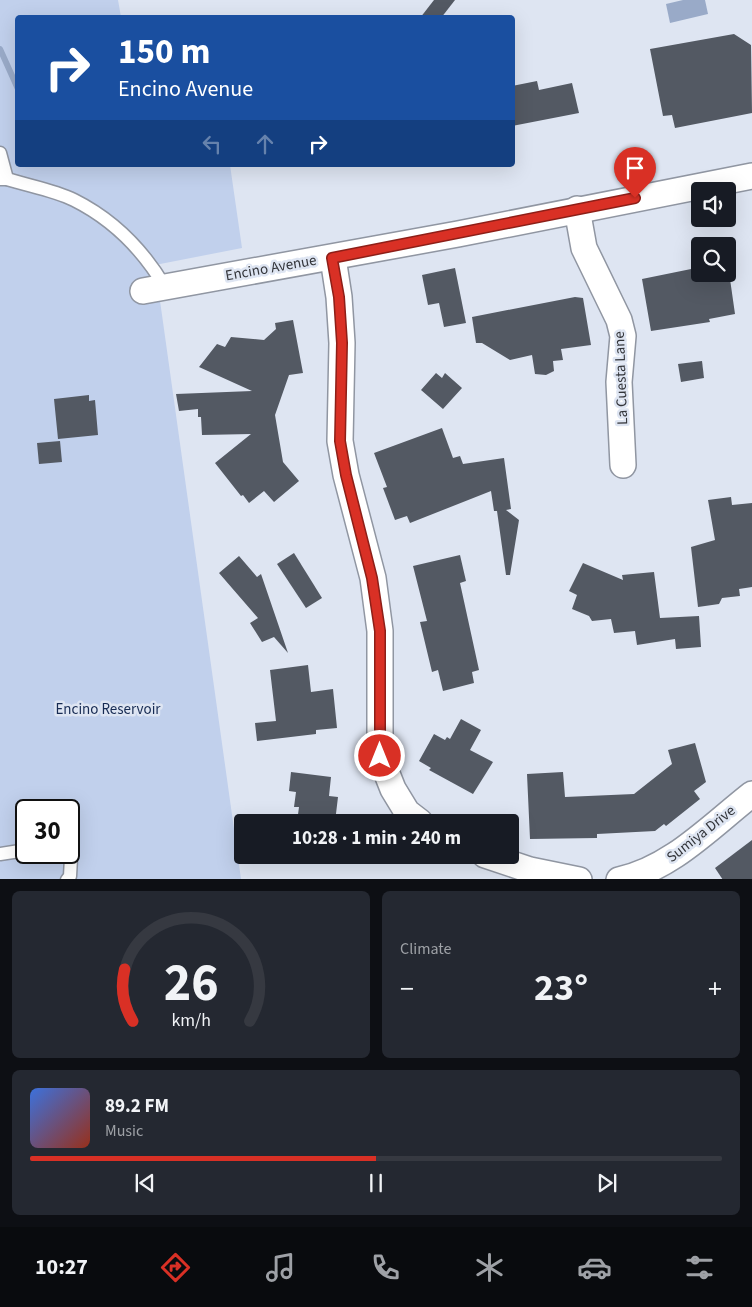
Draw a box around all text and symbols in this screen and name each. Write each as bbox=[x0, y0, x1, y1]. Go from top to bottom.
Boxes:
text: 150 m bbox=[118, 27, 210, 77]
icon: right bbox=[35, 35, 100, 100]
text: Encino Avenue bbox=[118, 73, 253, 105]
icon: left bbox=[198, 130, 226, 158]
icon: ahead bbox=[251, 130, 279, 158]
icon: right bbox=[304, 130, 332, 158]
pin bbox=[614, 147, 656, 198]
icon: arrive bbox=[621, 154, 649, 182]
map controls bbox=[691, 182, 736, 282]
button: sound bbox=[691, 182, 736, 227]
button: search bbox=[691, 237, 736, 282]
street label: Encino Avenue bbox=[224, 250, 318, 286]
street label: La Cuesta Lane bbox=[609, 331, 633, 425]
park label: Encino Reservoir bbox=[55, 699, 161, 720]
position arrow bbox=[353, 729, 405, 781]
speed limit sign: 30 bbox=[15, 799, 80, 864]
street label: Sumiya Drive bbox=[662, 800, 740, 868]
text: 10:28 · 1 min · 240 m bbox=[292, 825, 461, 852]
text: Climate bbox=[400, 938, 451, 960]
text: 26 bbox=[164, 947, 218, 1021]
text: 23° bbox=[534, 961, 588, 1015]
text: − bbox=[400, 969, 414, 1009]
text: + bbox=[708, 969, 722, 1009]
text: km/h bbox=[171, 1008, 211, 1033]
text: 89.2 FM bbox=[105, 1093, 169, 1120]
text: Music bbox=[105, 1120, 143, 1142]
icon: previous bbox=[131, 1169, 159, 1197]
icon: pause bbox=[362, 1169, 390, 1197]
icon: next bbox=[593, 1169, 621, 1197]
icon: directions bbox=[158, 1250, 193, 1285]
icon: music bbox=[263, 1250, 298, 1285]
icon: phone bbox=[368, 1250, 403, 1285]
icon: climate bbox=[472, 1250, 507, 1285]
icon: car bbox=[577, 1250, 612, 1285]
icon: filters bbox=[682, 1250, 717, 1285]
text: 10:27 bbox=[35, 1251, 88, 1283]

